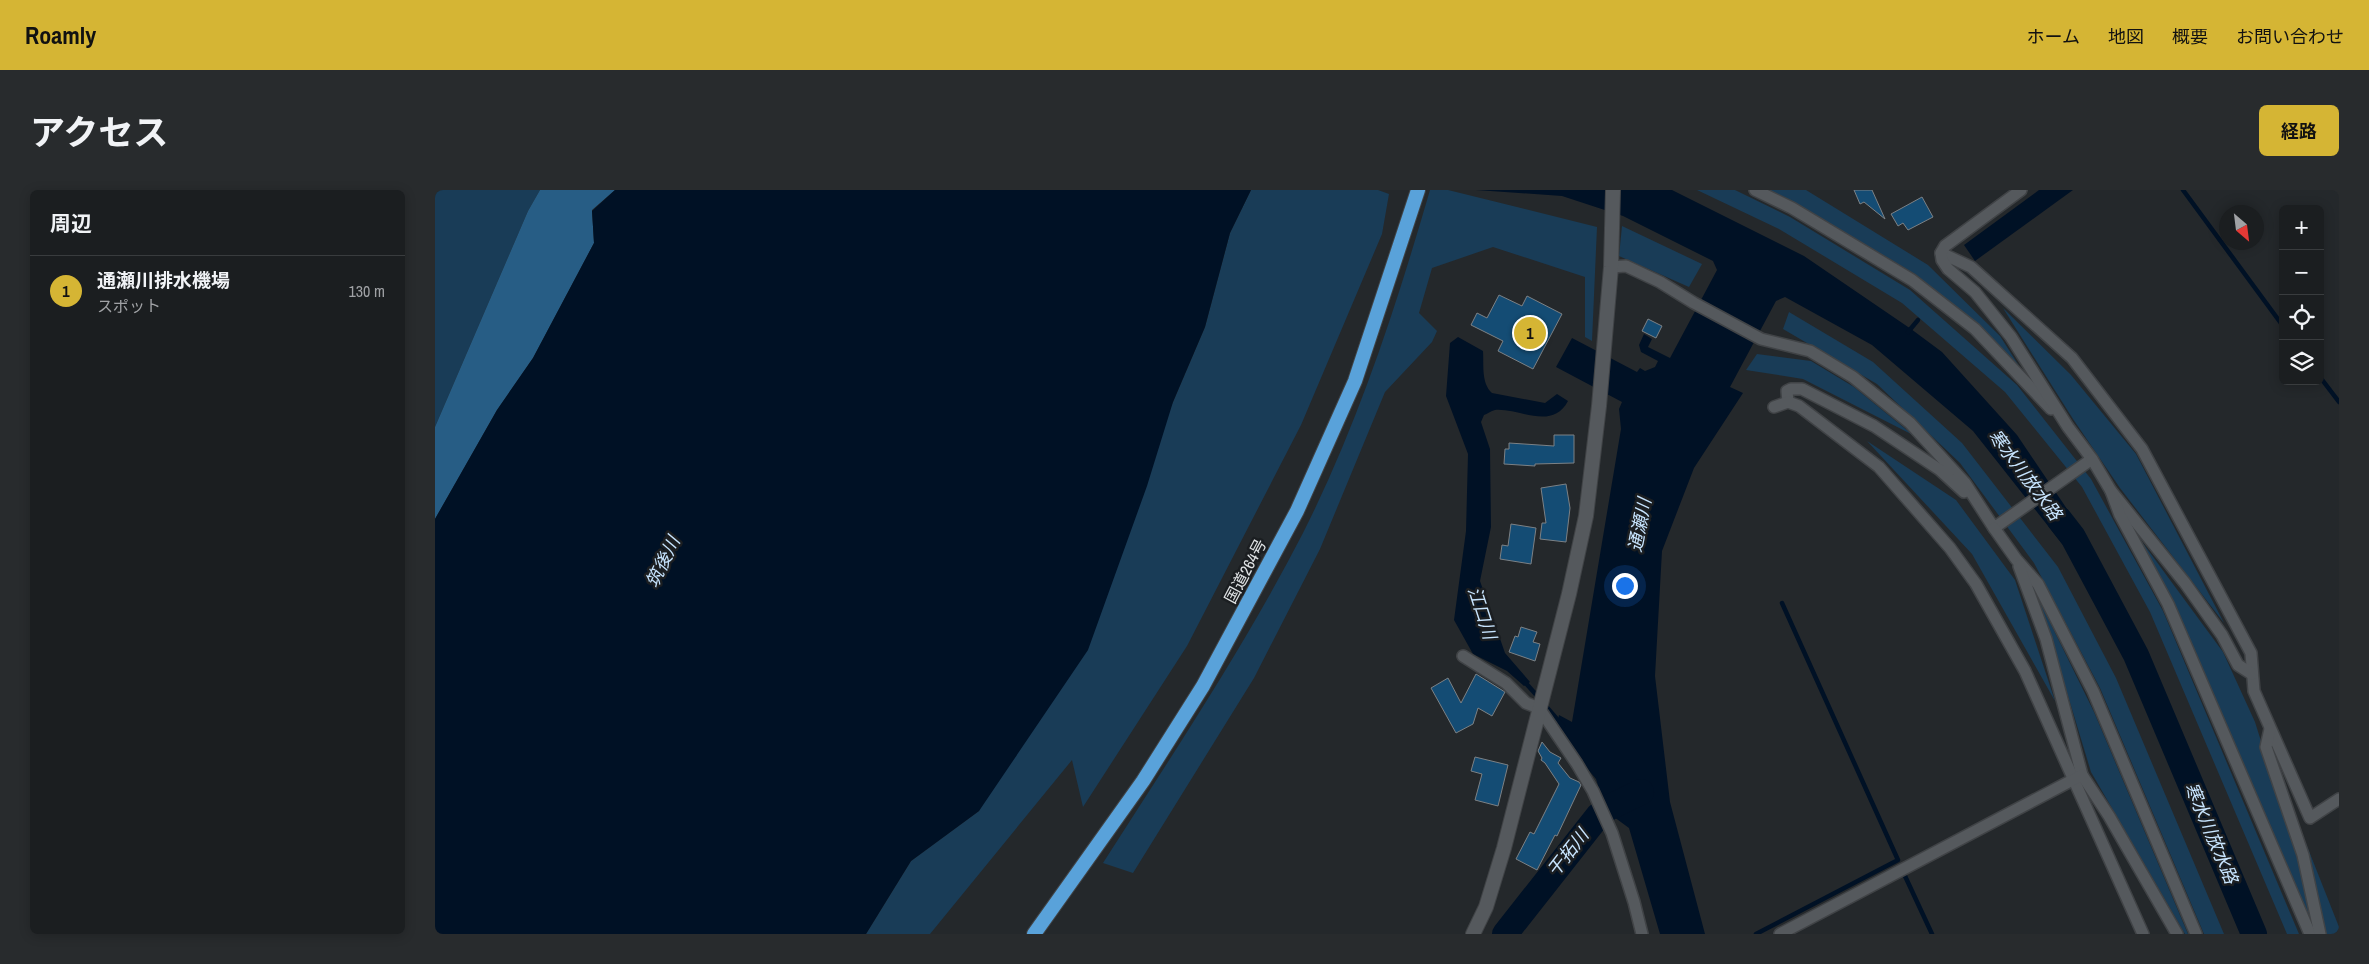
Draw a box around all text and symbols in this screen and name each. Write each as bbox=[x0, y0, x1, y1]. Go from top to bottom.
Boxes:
text: Roamly bbox=[25, 19, 96, 51]
text: ホーム bbox=[2027, 24, 2080, 49]
text: 地図 bbox=[2108, 24, 2144, 49]
text: 概要 bbox=[2172, 24, 2208, 49]
text: お問い合わせ bbox=[2236, 24, 2344, 49]
button: 経路 bbox=[2259, 105, 2339, 156]
text: アクセス bbox=[30, 109, 168, 156]
north arrow bbox=[2219, 205, 2264, 250]
map controls bbox=[2279, 205, 2324, 385]
button: + bbox=[2279, 205, 2324, 250]
text: 周辺 bbox=[50, 209, 92, 238]
button: − bbox=[2279, 250, 2324, 295]
text: 通瀬川排水機場 bbox=[97, 267, 230, 293]
text: 1 bbox=[62, 280, 70, 302]
text: 130 m bbox=[349, 280, 385, 302]
text: スポット bbox=[97, 295, 161, 317]
button: locate bbox=[2279, 295, 2324, 340]
pin: 1 bbox=[1514, 314, 1546, 352]
button: layers bbox=[2279, 340, 2324, 385]
water label: 寒水川放水路 bbox=[1983, 424, 2069, 527]
water label: 通瀬川 bbox=[1622, 494, 1657, 554]
water label: 筑後川 bbox=[639, 530, 686, 592]
street label: 国道264号 bbox=[1219, 535, 1271, 607]
your location bbox=[1612, 573, 1638, 599]
water label: 江口川 bbox=[1462, 583, 1503, 644]
water label: 寒水川放水路 bbox=[2179, 778, 2245, 889]
water label: 干拓川 bbox=[1541, 822, 1595, 882]

